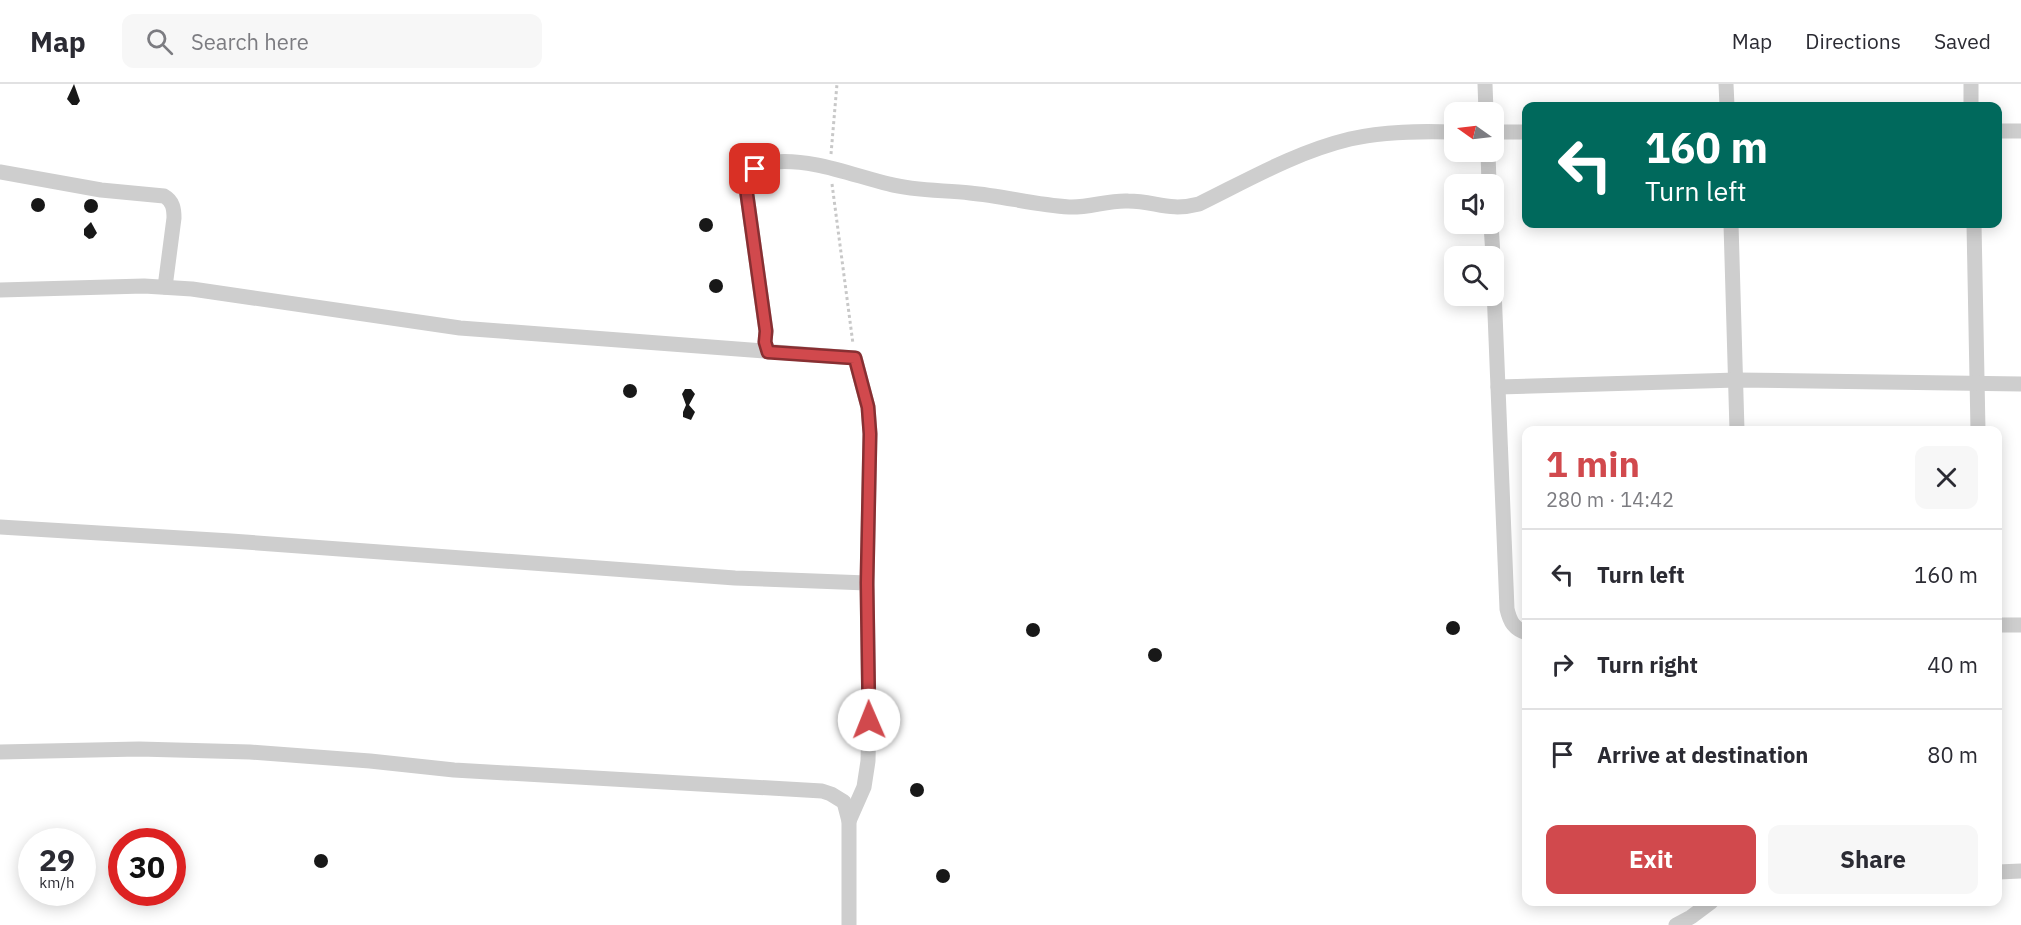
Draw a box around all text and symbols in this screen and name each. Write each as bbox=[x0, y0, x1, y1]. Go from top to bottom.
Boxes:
search box bbox=[122, 14, 542, 68]
text: Map bbox=[30, 23, 86, 60]
icon: search bbox=[143, 25, 176, 58]
text: Search here bbox=[191, 27, 309, 56]
text: Map bbox=[1732, 27, 1772, 55]
text: Directions bbox=[1805, 27, 1901, 55]
text: Saved bbox=[1934, 27, 1991, 55]
north arrow bbox=[1444, 102, 1504, 162]
map controls bbox=[1444, 102, 1504, 306]
text: 160 m bbox=[1645, 120, 1768, 175]
icon: left bbox=[1546, 126, 1624, 204]
pin bbox=[729, 143, 780, 194]
icon: arrive bbox=[738, 152, 771, 185]
text: Turn left bbox=[1645, 173, 1746, 208]
button: sound bbox=[1444, 174, 1504, 234]
button: search bbox=[1444, 246, 1504, 306]
text: 1 min bbox=[1546, 440, 1640, 487]
button: close bbox=[1915, 446, 1978, 509]
text: 280 m · 14:42 bbox=[1546, 486, 1674, 513]
icon: left bbox=[1546, 558, 1579, 591]
text: Turn left bbox=[1597, 560, 1685, 589]
text: 160 m bbox=[1914, 560, 1978, 589]
icon: right bbox=[1546, 648, 1579, 681]
text: Turn right bbox=[1597, 650, 1698, 679]
text: 40 m bbox=[1927, 650, 1978, 679]
position arrow bbox=[837, 688, 901, 752]
icon: arrive bbox=[1546, 738, 1579, 771]
text: Arrive at destination bbox=[1597, 740, 1808, 769]
text: 80 m bbox=[1927, 740, 1978, 769]
button: Exit bbox=[1546, 825, 1756, 894]
button: Share bbox=[1768, 825, 1978, 894]
speed limit sign: 30 bbox=[108, 828, 186, 906]
text: 29 bbox=[39, 840, 75, 879]
text: km/h bbox=[39, 873, 75, 892]

